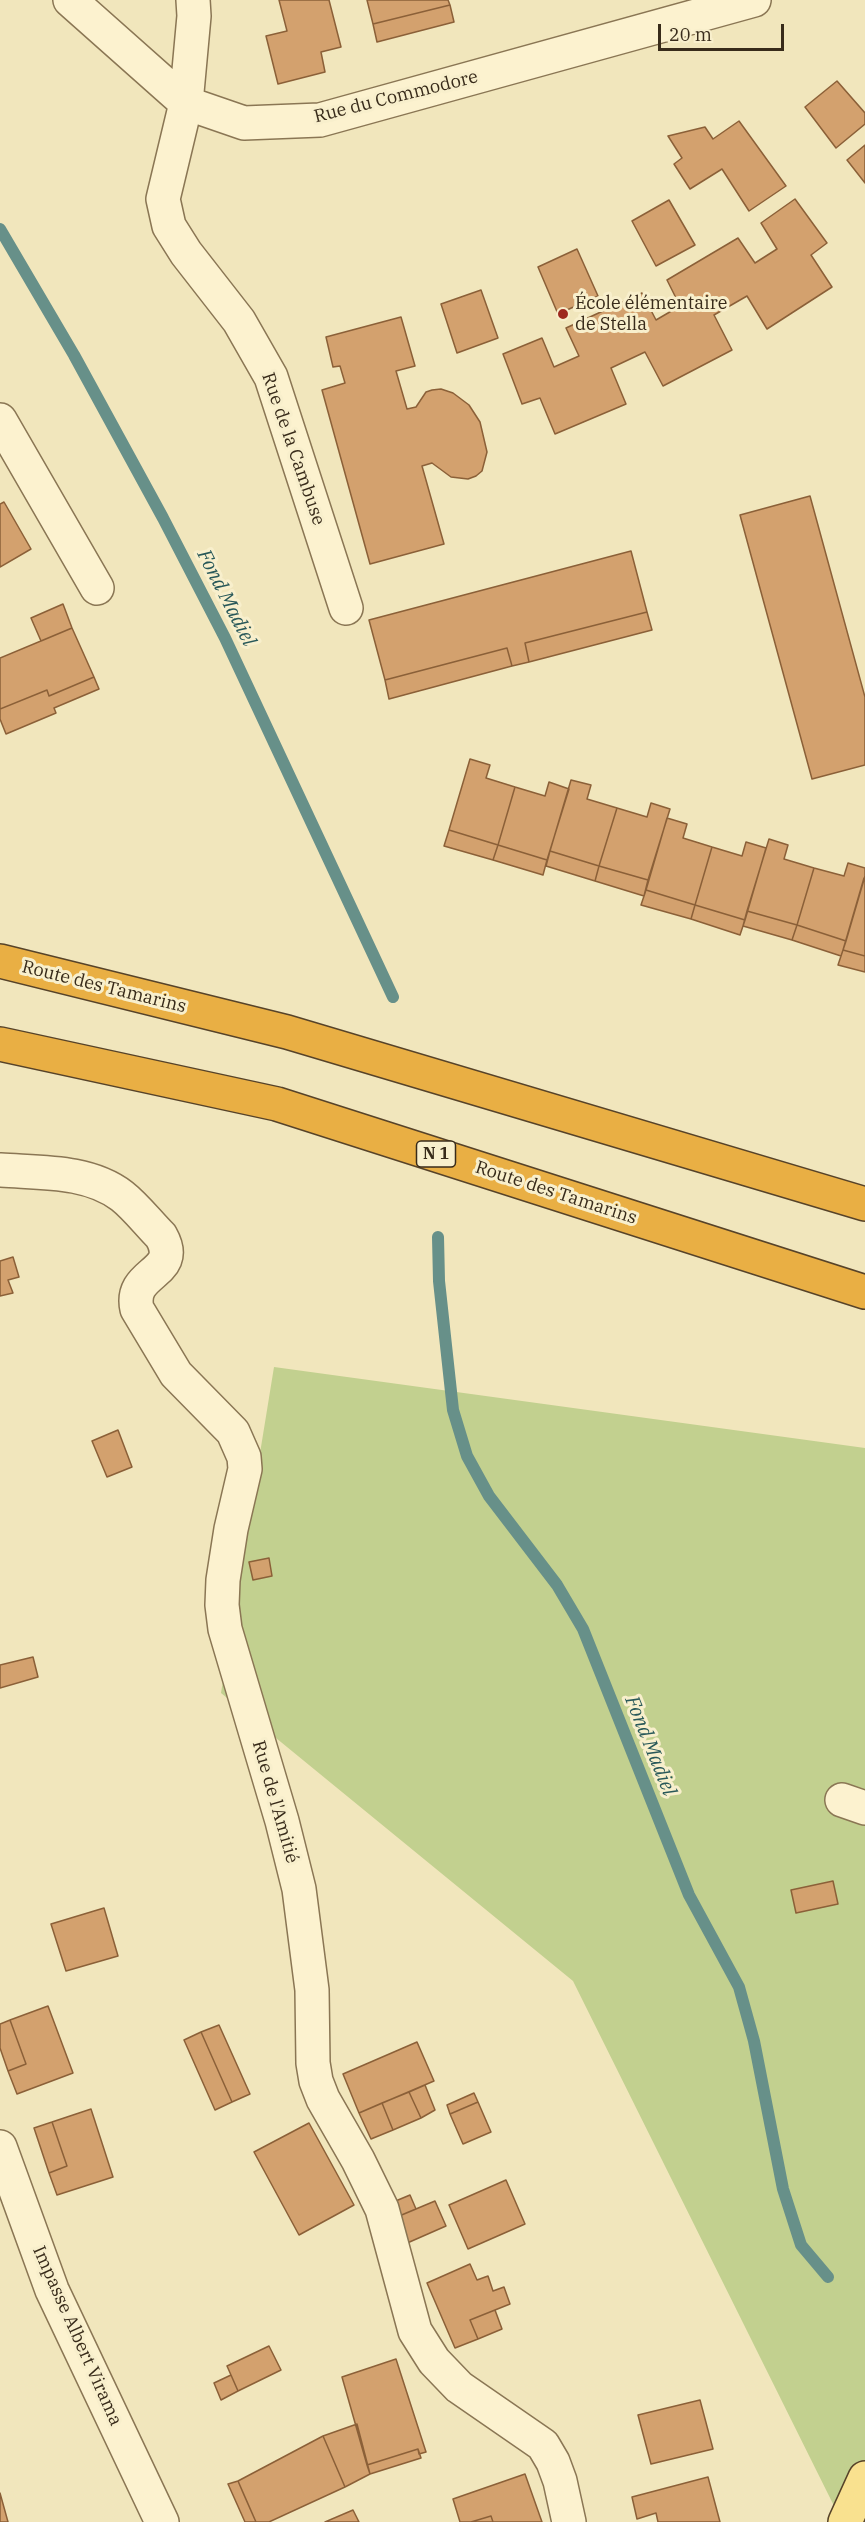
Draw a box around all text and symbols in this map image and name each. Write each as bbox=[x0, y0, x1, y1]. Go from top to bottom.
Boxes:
scale bar bbox=[661, 12, 787, 50]
text: 20 m bbox=[669, 23, 712, 46]
street label: Rue du Commodore bbox=[312, 66, 480, 128]
place label: École élémentaire de Stella bbox=[575, 293, 727, 336]
marker: École élémentaire de Stella bbox=[556, 307, 570, 321]
street label: Rue de la Cambuse bbox=[257, 370, 329, 528]
water label: Fond Madiel bbox=[191, 546, 261, 650]
street label: Route des Tamarins bbox=[20, 956, 188, 1018]
road number: N 1 bbox=[416, 1141, 456, 1167]
street label: Route des Tamarins bbox=[472, 1157, 640, 1229]
water label: Fond Madiel bbox=[619, 1693, 681, 1799]
street label: Rue de l'Amitié bbox=[247, 1738, 303, 1866]
street label: Impasse Albert Virama bbox=[28, 2243, 126, 2429]

